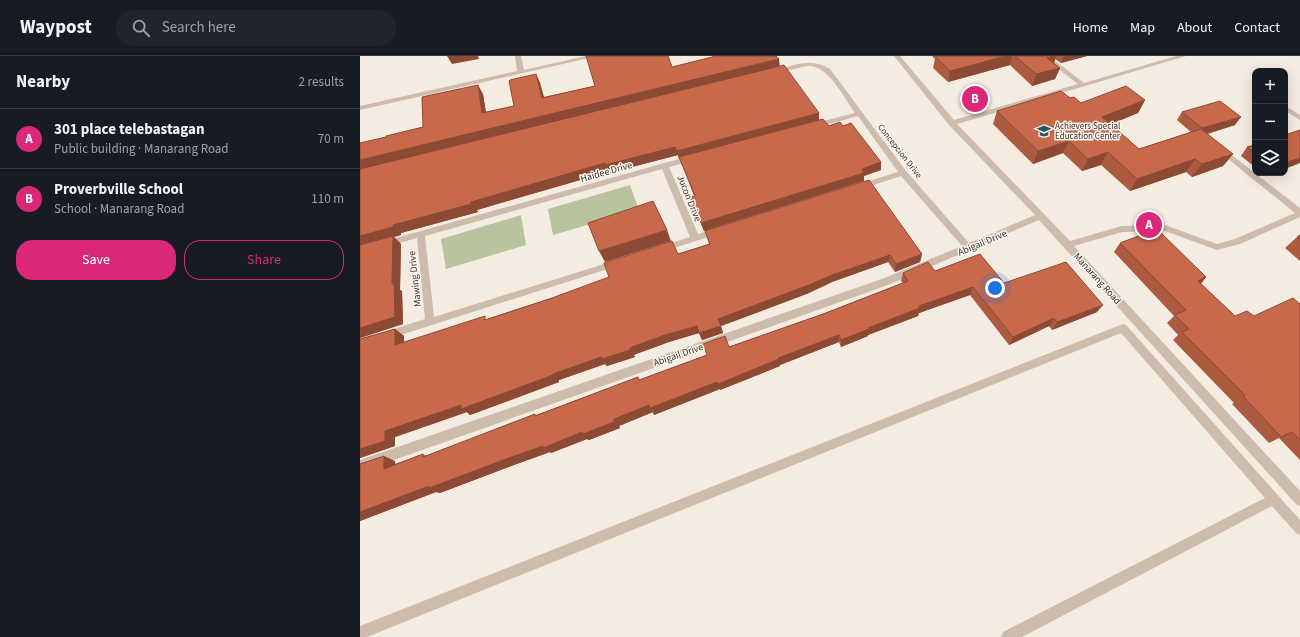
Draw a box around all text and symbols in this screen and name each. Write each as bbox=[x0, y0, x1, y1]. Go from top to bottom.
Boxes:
search box bbox=[116, 10, 396, 46]
text: Waypost bbox=[20, 14, 92, 41]
icon: search bbox=[130, 17, 152, 39]
text: Search here bbox=[162, 17, 236, 38]
text: Home bbox=[1073, 18, 1108, 38]
text: Map bbox=[1130, 18, 1155, 38]
text: About bbox=[1177, 18, 1212, 38]
text: Contact bbox=[1234, 18, 1280, 38]
map controls bbox=[1252, 68, 1288, 176]
button: + bbox=[1252, 68, 1288, 104]
text: Nearby bbox=[16, 70, 70, 94]
text: 2 results bbox=[299, 73, 344, 91]
pin: B bbox=[962, 84, 988, 114]
button: − bbox=[1252, 104, 1288, 140]
text: 301 place telebastagan bbox=[54, 119, 204, 140]
place label: Achievers Special Education Center bbox=[1055, 120, 1121, 143]
street label: Concepcion Drive bbox=[874, 121, 925, 182]
school or university icon: Achievers Special Education Center bbox=[1036, 123, 1052, 139]
text: A bbox=[25, 130, 33, 148]
text: 70 m bbox=[318, 130, 344, 148]
text: Public building · Manarang Road bbox=[54, 140, 229, 158]
button: layers bbox=[1252, 140, 1288, 176]
street label: Haidee Drive bbox=[579, 158, 634, 186]
street label: Jucon Drive bbox=[673, 173, 705, 224]
text: Proverbville School bbox=[54, 179, 183, 200]
text: B bbox=[25, 190, 33, 208]
text: 110 m bbox=[311, 190, 344, 208]
text: School · Manarang Road bbox=[54, 200, 184, 218]
pin: A bbox=[1136, 210, 1162, 240]
street label: Abigail Drive bbox=[956, 226, 1009, 260]
button: Save bbox=[16, 240, 176, 280]
button: Share bbox=[184, 240, 344, 280]
street label: Mawing Drive bbox=[405, 250, 425, 308]
street label: Manarang Road bbox=[1070, 250, 1124, 308]
your location bbox=[985, 278, 1005, 298]
street label: Abigail Drive bbox=[651, 340, 705, 370]

